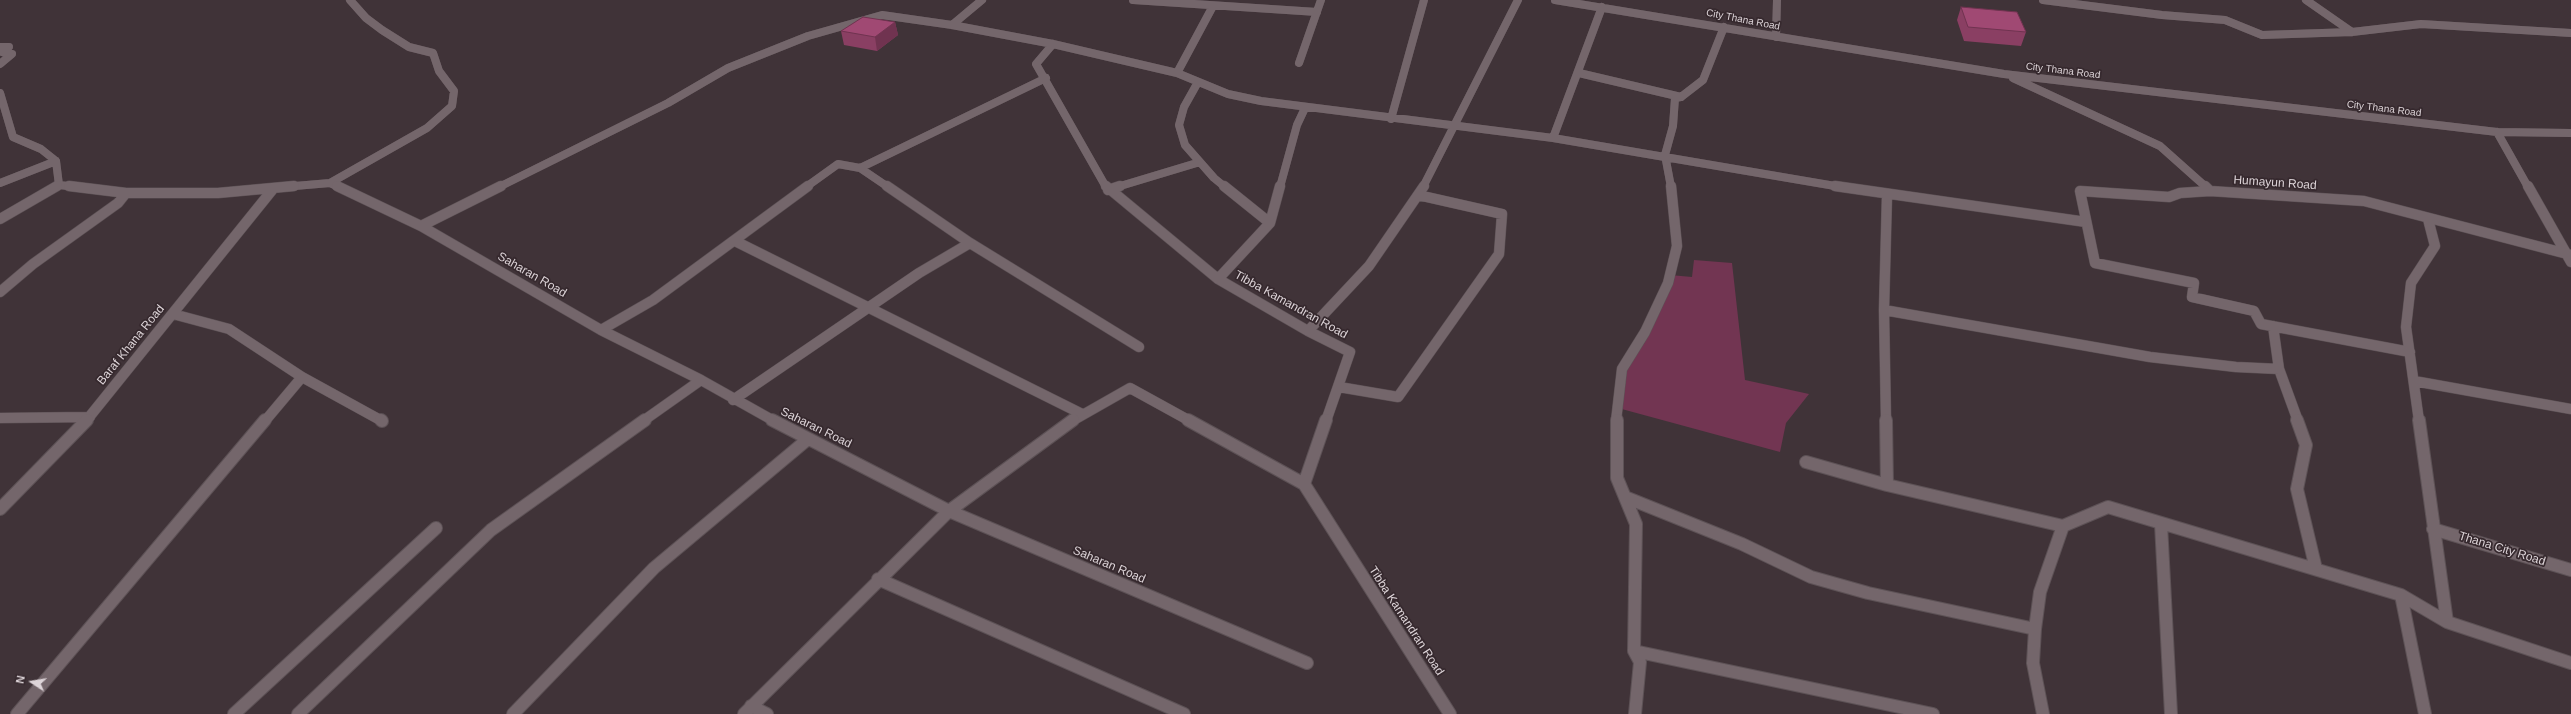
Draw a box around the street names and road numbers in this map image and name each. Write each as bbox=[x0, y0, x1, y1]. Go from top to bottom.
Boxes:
street label: City Thana Road bbox=[1705, 7, 1781, 33]
street label: City Thana Road bbox=[2025, 60, 2101, 82]
street label: City Thana Road bbox=[2346, 98, 2422, 120]
street label: Humayun Road bbox=[2233, 173, 2317, 193]
street label: Saharan Road bbox=[495, 249, 569, 301]
street label: Tibba Kamandran Road bbox=[1232, 268, 1350, 342]
street label: Baraf Khana Road bbox=[94, 302, 168, 388]
street label: Saharan Road bbox=[778, 405, 854, 451]
street label: Thana City Road bbox=[2457, 529, 2547, 569]
street label: Saharan Road bbox=[1071, 543, 1147, 587]
street label: Tibba Kamandran Road bbox=[1365, 564, 1447, 678]

